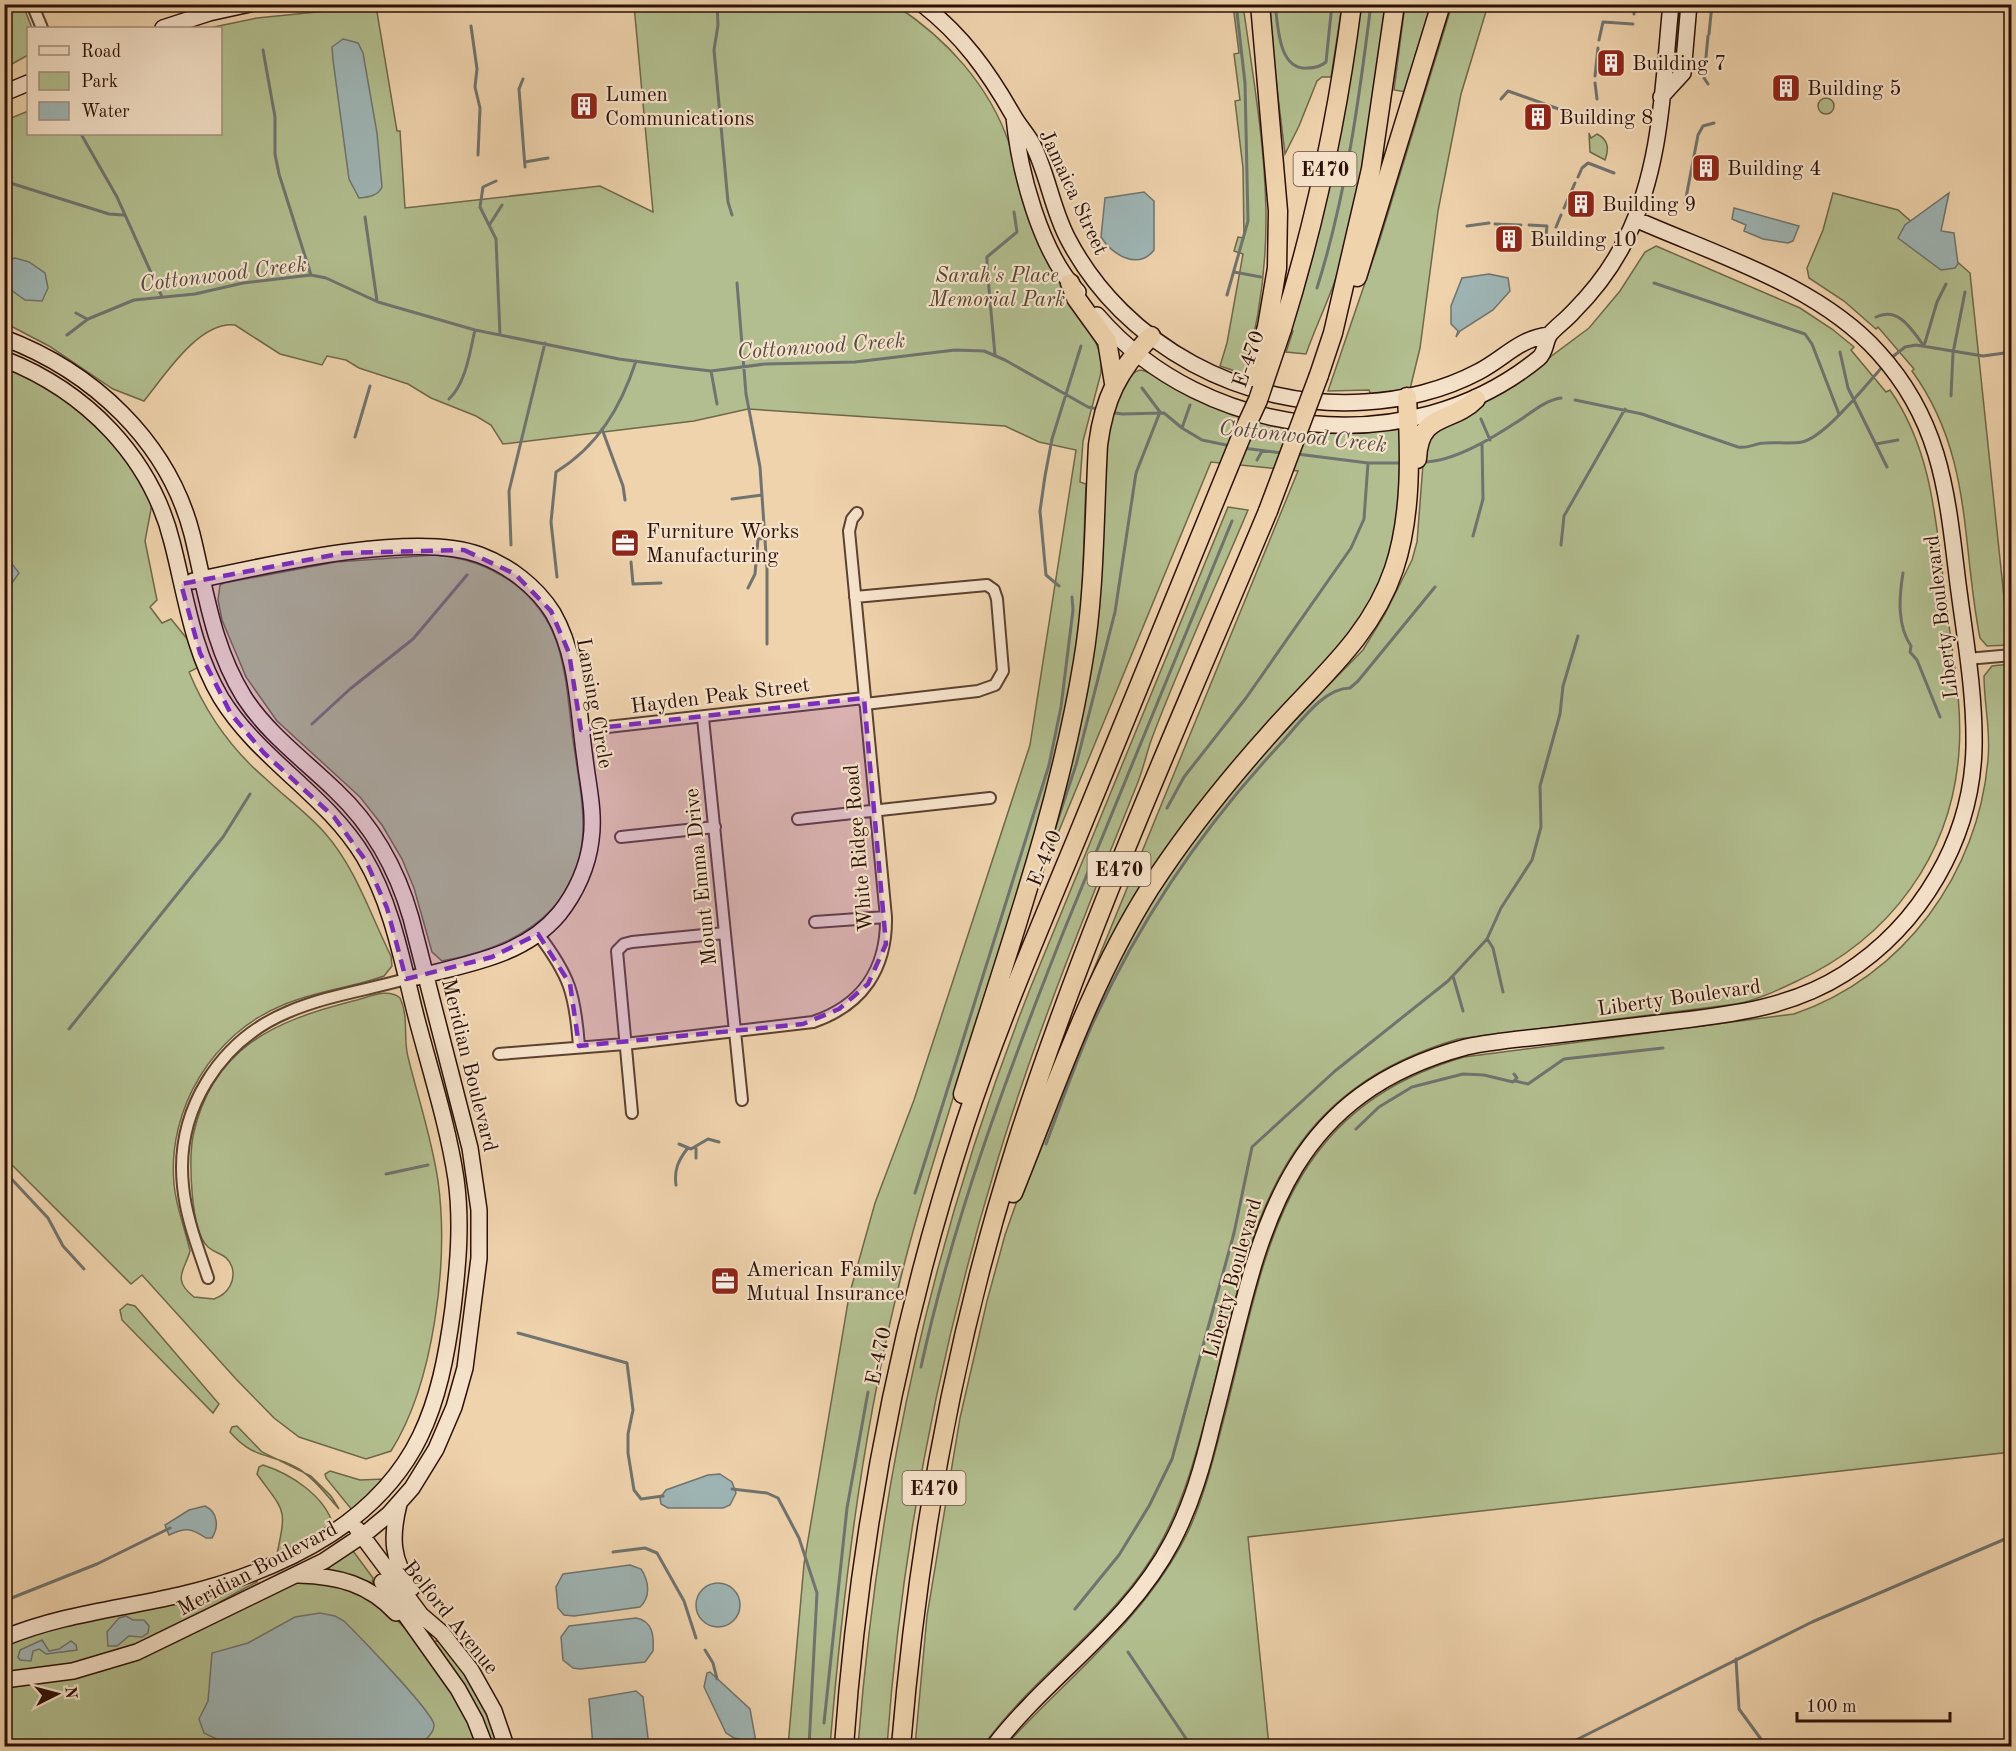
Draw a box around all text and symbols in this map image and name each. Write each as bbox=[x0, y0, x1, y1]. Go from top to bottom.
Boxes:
legend bbox=[27, 27, 222, 135]
text: Road bbox=[81, 43, 121, 61]
building icon: Building 7 bbox=[1595, 47, 1627, 79]
place label: Building 7 bbox=[1632, 54, 1726, 75]
building icon: Building 5 bbox=[1770, 72, 1802, 104]
text: Park bbox=[81, 73, 118, 91]
place label: Building 5 bbox=[1807, 79, 1901, 100]
place label: Lumen Communications bbox=[605, 85, 754, 130]
building icon: Lumen Communications bbox=[568, 90, 600, 122]
building icon: Building 8 bbox=[1522, 101, 1554, 133]
text: Water bbox=[81, 103, 130, 121]
place label: Building 8 bbox=[1559, 108, 1653, 129]
street label: Jamaica Street bbox=[1034, 127, 1111, 258]
road number: E470 bbox=[1294, 152, 1356, 186]
building icon: Building 4 bbox=[1690, 152, 1722, 184]
place label: Building 4 bbox=[1727, 159, 1821, 180]
building icon: Building 9 bbox=[1565, 188, 1597, 220]
place label: Building 9 bbox=[1602, 195, 1696, 216]
building icon: Building 10 bbox=[1493, 223, 1525, 255]
place label: Building 10 bbox=[1530, 230, 1637, 251]
water label: Cottonwood Creek bbox=[138, 254, 308, 296]
park label: Sarah's Place Memorial Park bbox=[928, 266, 1065, 311]
street label: E-470 bbox=[1230, 328, 1269, 391]
water label: Cottonwood Creek bbox=[736, 330, 906, 364]
water label: Cottonwood Creek bbox=[1218, 417, 1388, 457]
place label: Furniture Works Manufacturing bbox=[646, 522, 799, 567]
office icon: Furniture Works Manufacturing bbox=[609, 527, 641, 559]
street label: Liberty Boulevard bbox=[1922, 534, 1963, 700]
street label: Lansing Circle bbox=[572, 636, 615, 770]
street label: Hayden Peak Street bbox=[629, 675, 811, 718]
street label: White Ridge Road bbox=[842, 763, 877, 932]
street label: Mount Emma Drive bbox=[682, 787, 721, 967]
street label: E-470 bbox=[1025, 827, 1066, 890]
road number: E470 bbox=[1088, 852, 1150, 886]
street label: Meridian Boulevard bbox=[437, 977, 500, 1154]
street label: Liberty Boulevard bbox=[1596, 977, 1762, 1020]
street label: Liberty Boulevard bbox=[1201, 1196, 1266, 1361]
place label: American Family Mutual Insurance bbox=[746, 1260, 904, 1305]
office icon: American Family Mutual Insurance bbox=[709, 1265, 741, 1297]
street label: E-470 bbox=[863, 1325, 896, 1387]
road number: E470 bbox=[902, 1471, 966, 1505]
street label: Meridian Boulevard bbox=[174, 1518, 341, 1620]
street label: Belford Avenue bbox=[398, 1557, 502, 1679]
north arrow bbox=[27, 1664, 87, 1724]
scale bar bbox=[1797, 1685, 1950, 1723]
text: N bbox=[61, 1686, 79, 1700]
text: 100 m bbox=[1806, 1698, 1857, 1716]

